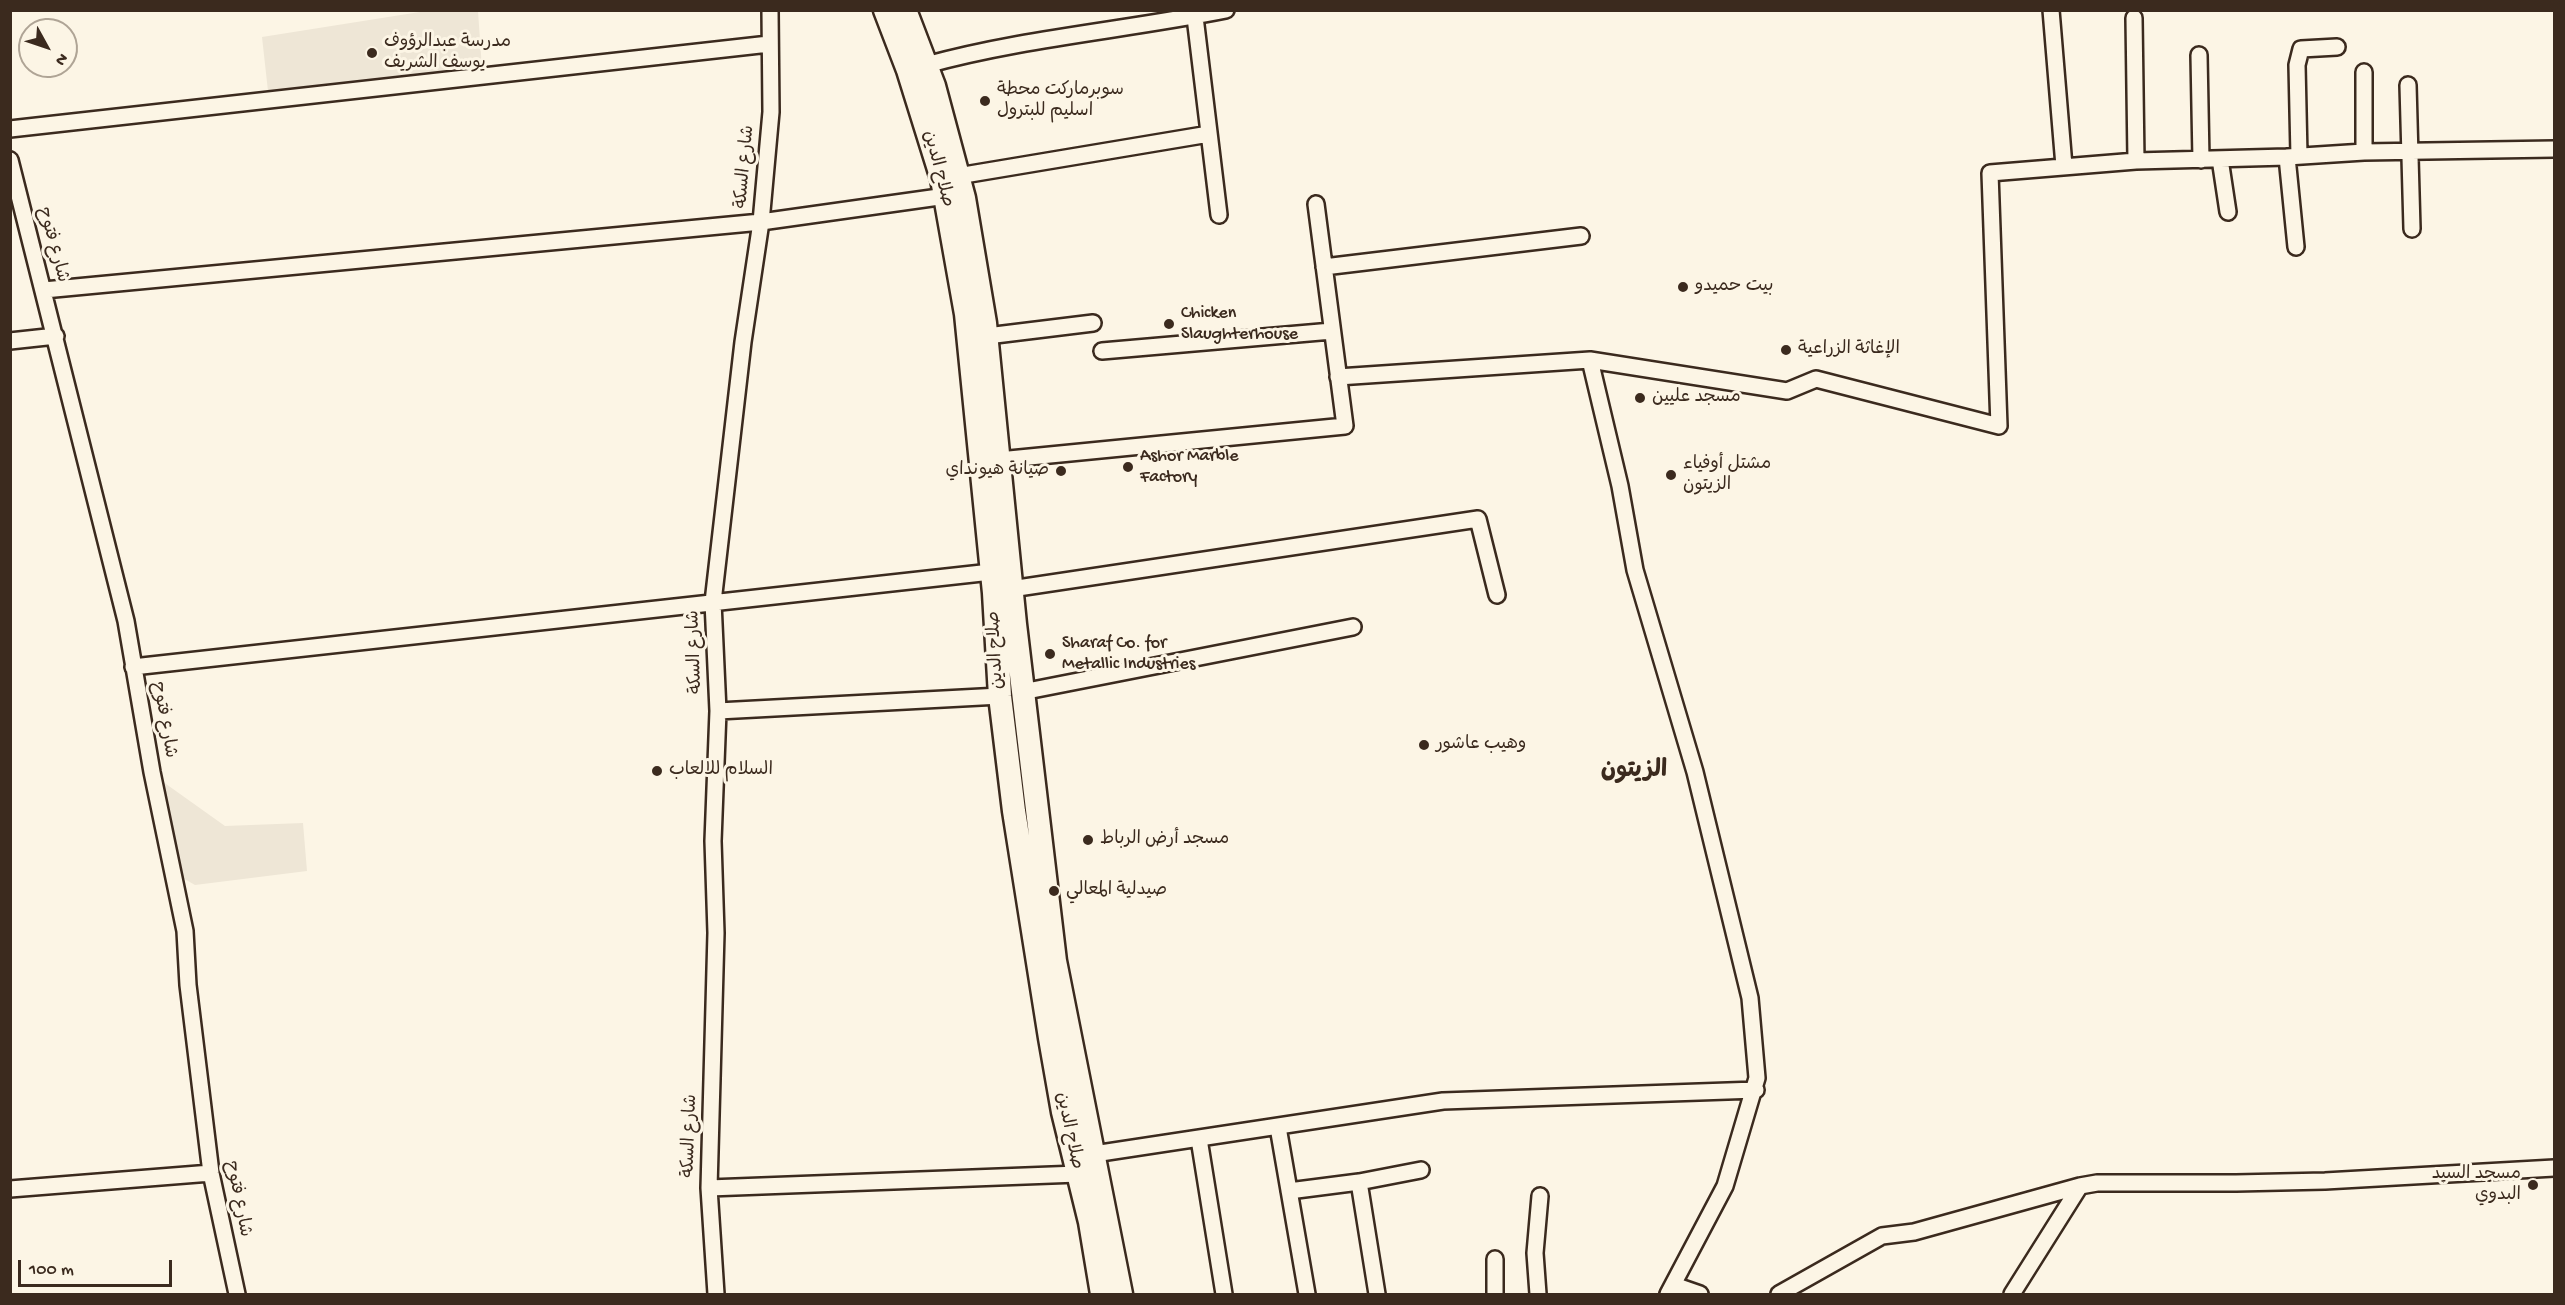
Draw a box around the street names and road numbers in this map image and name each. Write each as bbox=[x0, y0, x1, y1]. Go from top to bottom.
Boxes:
street label: شارع السكة bbox=[732, 124, 760, 210]
street label: صلاح الدين bbox=[916, 128, 958, 210]
street label: شارع فتوح bbox=[32, 205, 72, 285]
street label: شارع السكة bbox=[684, 610, 708, 694]
street label: صلاح الدين bbox=[984, 610, 1010, 690]
street label: شارع فتوح bbox=[146, 680, 180, 760]
street label: صلاح الدين bbox=[1049, 1090, 1087, 1172]
street label: شارع السكة bbox=[679, 1094, 703, 1178]
street label: شارع فتوح bbox=[219, 1159, 255, 1239]

